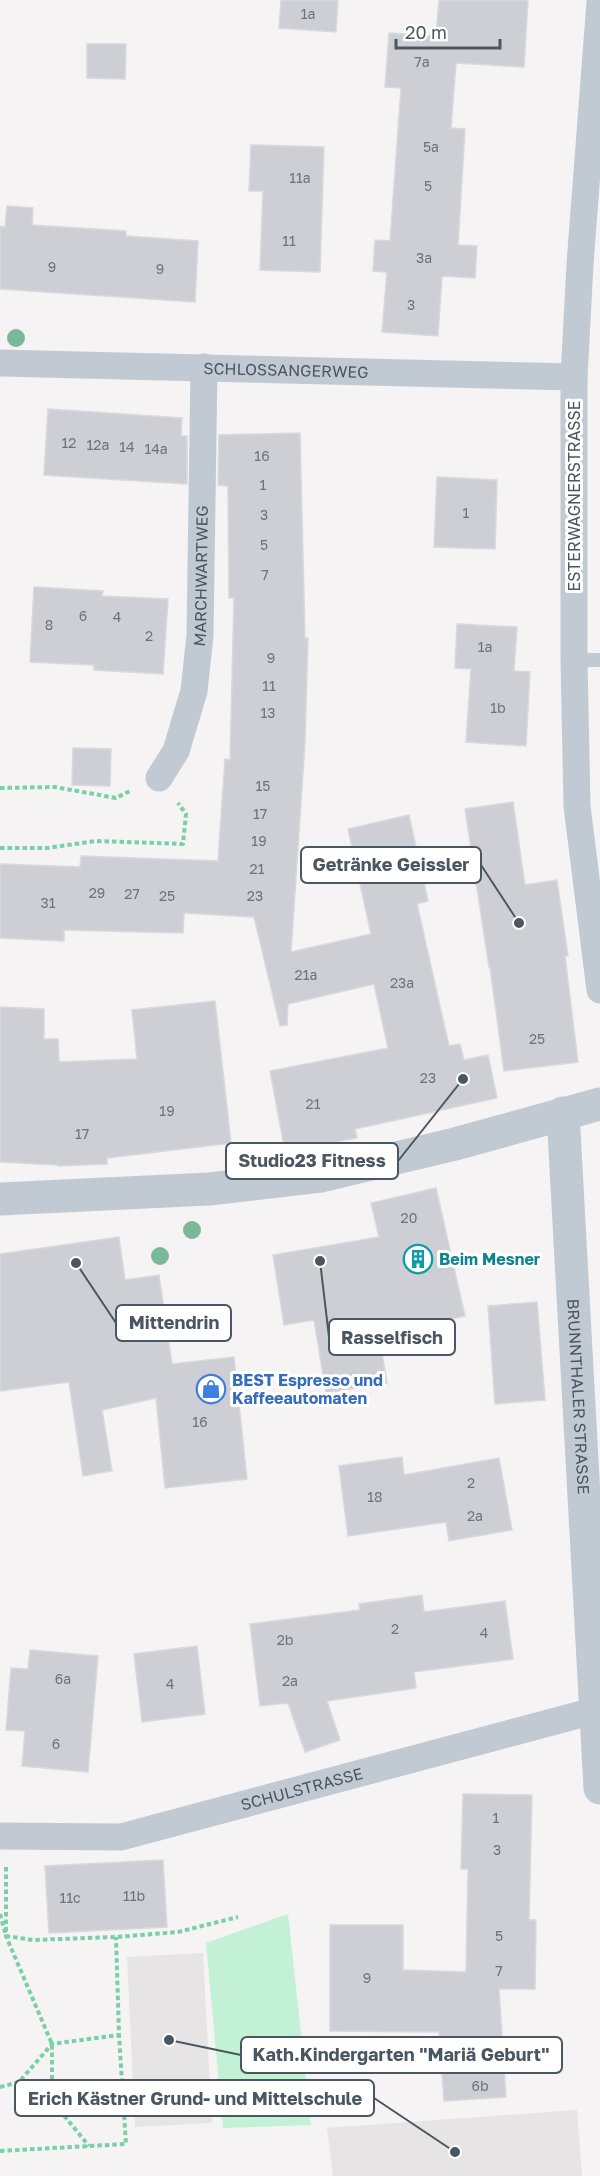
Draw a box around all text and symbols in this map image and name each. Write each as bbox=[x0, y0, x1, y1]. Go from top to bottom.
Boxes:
house number: 1a bbox=[301, 5, 315, 22]
scale bar bbox=[396, 12, 500, 50]
text: 20 m bbox=[405, 21, 447, 43]
house number: 7a bbox=[414, 53, 430, 70]
house number: 5a bbox=[423, 138, 439, 155]
house number: 11a bbox=[289, 169, 311, 186]
house number: 5 bbox=[424, 177, 432, 194]
house number: 11 bbox=[282, 232, 296, 249]
house number: 3a bbox=[416, 249, 432, 266]
house number: 9 bbox=[48, 258, 56, 275]
house number: 9 bbox=[156, 260, 164, 277]
house number: 3 bbox=[407, 296, 415, 313]
street label: SCHLOSSANGERWEG bbox=[203, 358, 369, 382]
street label: ESTERWAGNERSTRASSE bbox=[564, 401, 584, 591]
house number: 12 bbox=[62, 434, 76, 451]
house number: 12a bbox=[87, 436, 109, 453]
house number: 14 bbox=[119, 438, 135, 455]
house number: 14a bbox=[144, 440, 168, 457]
house number: 16 bbox=[254, 447, 270, 464]
house number: 1 bbox=[260, 476, 267, 493]
house number: 1 bbox=[463, 504, 470, 521]
street label: MARCHWARTWEG bbox=[189, 505, 212, 647]
house number: 3 bbox=[260, 506, 268, 523]
house number: 5 bbox=[260, 536, 268, 553]
house number: 7 bbox=[261, 566, 269, 583]
house number: 6 bbox=[79, 607, 87, 624]
house number: 4 bbox=[113, 608, 121, 625]
house number: 8 bbox=[45, 616, 53, 633]
house number: 2 bbox=[145, 627, 153, 644]
house number: 1a bbox=[478, 638, 492, 655]
house number: 9 bbox=[267, 649, 275, 666]
house number: 11 bbox=[262, 677, 276, 694]
house number: 1b bbox=[490, 699, 506, 716]
house number: 13 bbox=[261, 704, 275, 721]
house number: 15 bbox=[256, 777, 270, 794]
house number: 17 bbox=[253, 805, 267, 822]
house number: 19 bbox=[251, 832, 267, 849]
callout: Getränke Geissler bbox=[301, 847, 481, 883]
text: Getränke Geissler bbox=[313, 853, 469, 875]
house number: 21 bbox=[250, 860, 265, 877]
house number: 29 bbox=[89, 884, 105, 901]
house number: 27 bbox=[124, 885, 140, 902]
house number: 25 bbox=[159, 887, 175, 904]
house number: 23 bbox=[247, 887, 263, 904]
house number: 31 bbox=[41, 894, 56, 911]
house number: 21a bbox=[295, 966, 317, 983]
house number: 23a bbox=[390, 974, 414, 991]
house number: 25 bbox=[529, 1030, 545, 1047]
house number: 23 bbox=[420, 1069, 436, 1086]
house number: 21 bbox=[306, 1095, 321, 1112]
house number: 19 bbox=[159, 1102, 175, 1119]
house number: 17 bbox=[75, 1125, 89, 1142]
callout: Studio23 Fitness bbox=[226, 1143, 398, 1179]
text: Studio23 Fitness bbox=[238, 1149, 386, 1171]
house number: 20 bbox=[401, 1209, 417, 1226]
building icon: Beim Mesner bbox=[402, 1243, 434, 1275]
place label: Beim Mesner bbox=[439, 1249, 540, 1269]
street label: BRUNNTHALER STRASSE bbox=[563, 1298, 594, 1495]
callout: Mittendrin bbox=[116, 1305, 231, 1341]
text: Mittendrin bbox=[129, 1311, 219, 1333]
callout: Rasselfisch bbox=[329, 1319, 455, 1355]
text: Rasselfisch bbox=[341, 1326, 443, 1348]
place label: BEST Espresso und Kaffeeautomaten bbox=[232, 1370, 383, 1408]
shop icon: BEST Espresso und Kaffeeautomaten bbox=[195, 1373, 227, 1405]
house number: 16 bbox=[192, 1413, 208, 1430]
house number: 2 bbox=[467, 1474, 475, 1491]
house number: 18 bbox=[367, 1488, 383, 1505]
house number: 2a bbox=[467, 1507, 483, 1524]
house number: 2 bbox=[391, 1620, 399, 1637]
house number: 4 bbox=[480, 1624, 488, 1641]
house number: 2b bbox=[277, 1631, 293, 1648]
house number: 6a bbox=[55, 1670, 71, 1687]
house number: 2a bbox=[282, 1672, 298, 1689]
house number: 4 bbox=[166, 1675, 174, 1692]
house number: 6 bbox=[52, 1735, 60, 1752]
street label: SCHULSTRASSE bbox=[238, 1763, 365, 1815]
house number: 1 bbox=[493, 1809, 500, 1826]
house number: 3 bbox=[493, 1841, 501, 1858]
house number: 11b bbox=[123, 1887, 145, 1904]
house number: 11c bbox=[59, 1889, 81, 1906]
house number: 5 bbox=[495, 1927, 503, 1944]
house number: 7 bbox=[495, 1962, 503, 1979]
house number: 9 bbox=[363, 1969, 371, 1986]
callout: Kath.Kindergarten "Mariä Geburt" bbox=[241, 2037, 562, 2073]
text: Kath.Kindergarten "Mariä Geburt" bbox=[253, 2043, 549, 2065]
house number: 6b bbox=[471, 2077, 489, 2094]
callout: Erich Kästner Grund- und Mittelschule bbox=[15, 2080, 374, 2116]
text: Erich Kästner Grund- und Mittelschule bbox=[28, 2087, 363, 2109]

